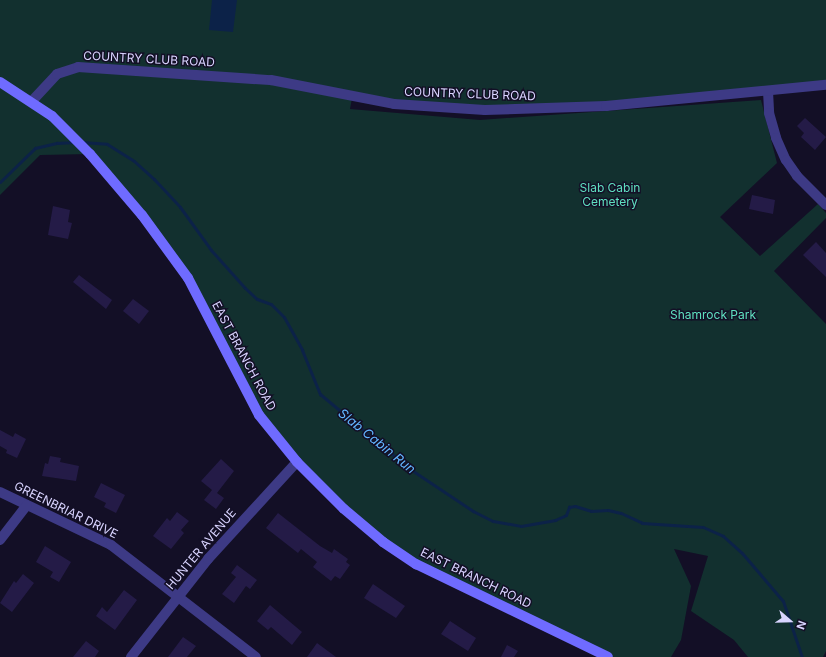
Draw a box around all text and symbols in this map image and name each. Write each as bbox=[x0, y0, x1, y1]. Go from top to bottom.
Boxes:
street label: COUNTRY CLUB ROAD bbox=[83, 48, 215, 70]
street label: COUNTRY CLUB ROAD bbox=[404, 85, 536, 103]
park label: Slab Cabin Cemetery bbox=[580, 181, 640, 209]
street label: EAST BRANCH ROAD bbox=[209, 299, 279, 413]
park label: Shamrock Park bbox=[670, 308, 756, 322]
water label: Slab Cabin Run bbox=[335, 405, 419, 477]
street label: GREENBRIAR DRIVE bbox=[12, 479, 120, 541]
street label: HUNTER AVENUE bbox=[163, 506, 239, 592]
street label: EAST BRANCH ROAD bbox=[418, 545, 534, 611]
north arrow bbox=[770, 601, 810, 641]
text: N bbox=[793, 619, 809, 631]

